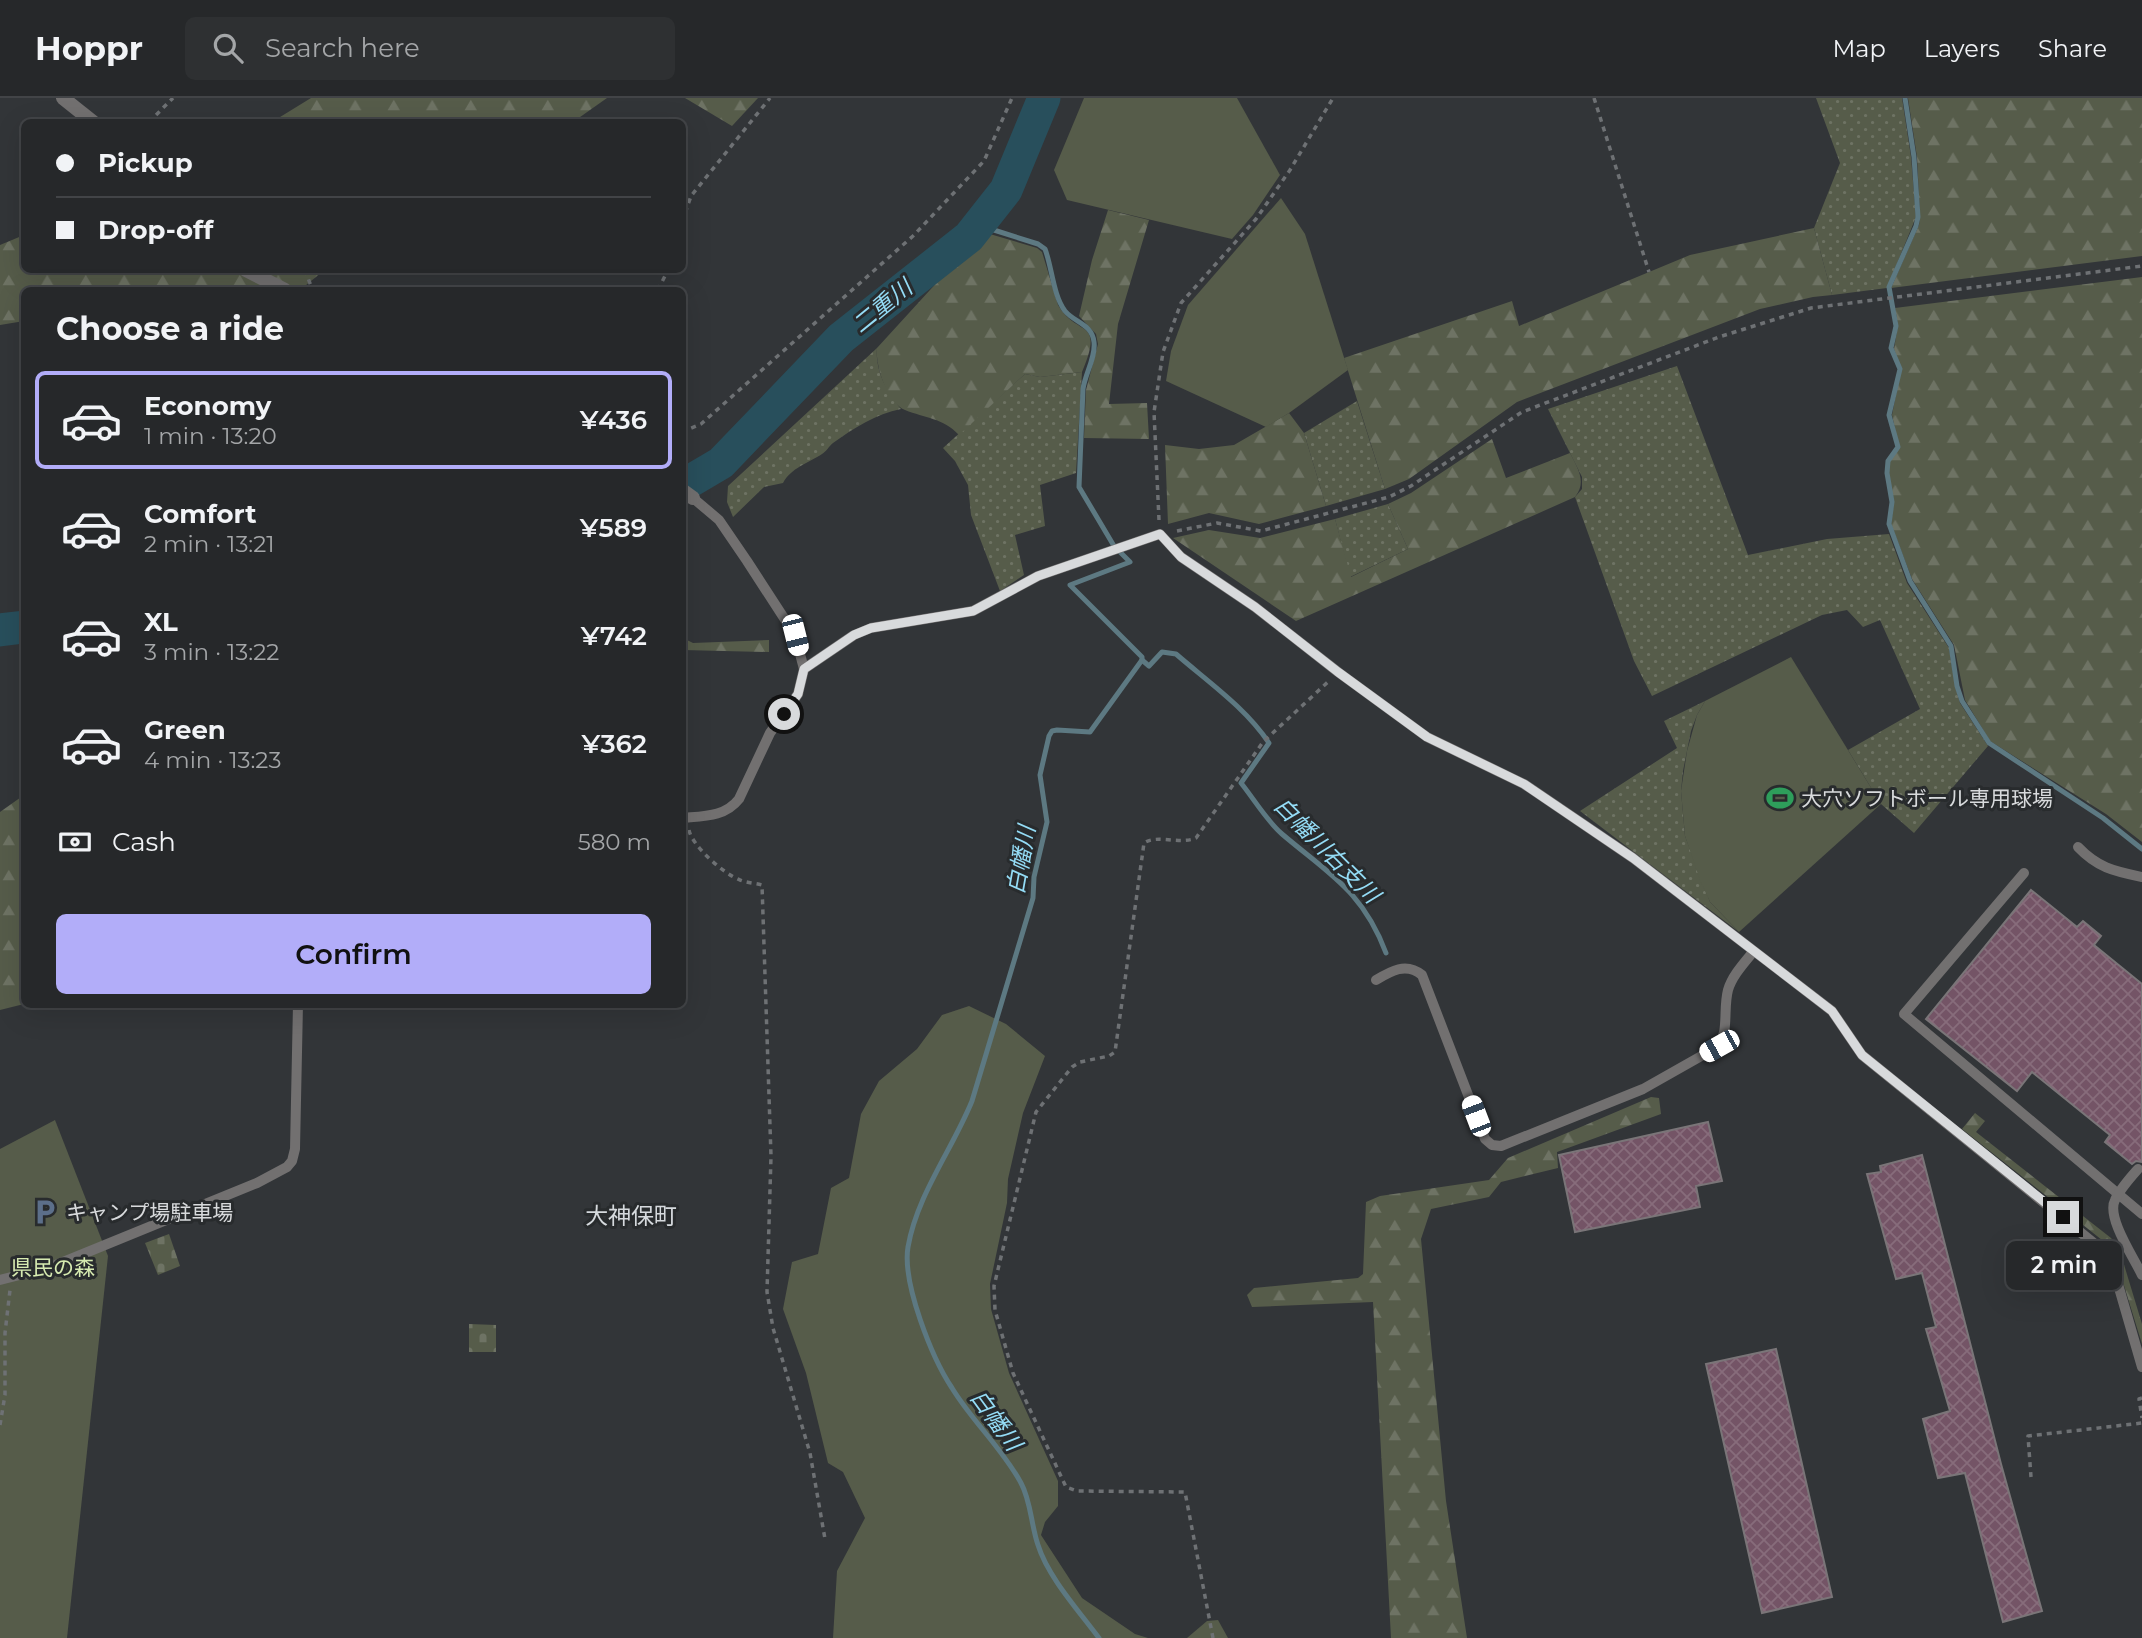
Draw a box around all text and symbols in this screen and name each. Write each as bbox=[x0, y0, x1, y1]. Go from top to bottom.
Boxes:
search box bbox=[185, 17, 675, 80]
text: Hoppr bbox=[35, 28, 143, 68]
icon: search bbox=[209, 29, 247, 67]
text: Search here bbox=[265, 32, 420, 64]
text: Map bbox=[1832, 34, 1886, 63]
text: Layers bbox=[1924, 34, 2000, 63]
text: Share bbox=[2038, 34, 2107, 63]
text: Pickup bbox=[98, 147, 193, 179]
text: Drop-off bbox=[98, 214, 213, 246]
water label: 二重川 bbox=[846, 272, 920, 339]
text: Choose a ride bbox=[56, 309, 284, 348]
icon: car bbox=[60, 389, 123, 452]
text: Economy bbox=[144, 390, 271, 422]
text: ¥436 bbox=[580, 404, 647, 436]
text: 1 min · 13:20 bbox=[144, 422, 277, 450]
icon: car bbox=[60, 497, 123, 560]
text: Comfort bbox=[144, 498, 256, 530]
text: ¥589 bbox=[580, 512, 647, 544]
text: 2 min · 13:21 bbox=[144, 530, 275, 558]
icon: car bbox=[60, 605, 123, 668]
text: XL bbox=[144, 606, 178, 638]
car bbox=[780, 612, 811, 658]
text: ¥742 bbox=[581, 620, 647, 652]
text: 3 min · 13:22 bbox=[144, 638, 279, 666]
route start bbox=[768, 698, 800, 730]
icon: car bbox=[60, 713, 123, 776]
text: Green bbox=[144, 714, 226, 746]
text: ¥362 bbox=[581, 728, 647, 760]
text: 4 min · 13:23 bbox=[144, 746, 281, 774]
sports icon: 大穴ソフトボール専用球場 bbox=[1765, 783, 1795, 813]
place label: 大穴ソフトボール専用球場 bbox=[1801, 786, 2053, 811]
water label: 白幡川右支川 bbox=[1268, 791, 1388, 911]
water label: 白幡川 bbox=[1001, 821, 1041, 896]
icon: cash bbox=[56, 823, 94, 861]
text: Cash bbox=[112, 826, 176, 858]
text: 580 m bbox=[578, 828, 651, 856]
button: Confirm bbox=[56, 914, 651, 994]
car bbox=[1696, 1027, 1743, 1065]
car bbox=[1459, 1093, 1494, 1139]
parking icon: キャンプ場駐車場 bbox=[30, 1197, 60, 1227]
place label: キャンプ場駐車場 bbox=[66, 1200, 233, 1225]
route end bbox=[2047, 1201, 2079, 1233]
district label: 大神保町 bbox=[585, 1202, 677, 1230]
callout: 2 min bbox=[2005, 1242, 2121, 1290]
text: 2 min bbox=[2031, 1251, 2097, 1279]
park label: 県民の森 bbox=[11, 1255, 95, 1280]
water label: 白幡川 bbox=[964, 1384, 1029, 1459]

